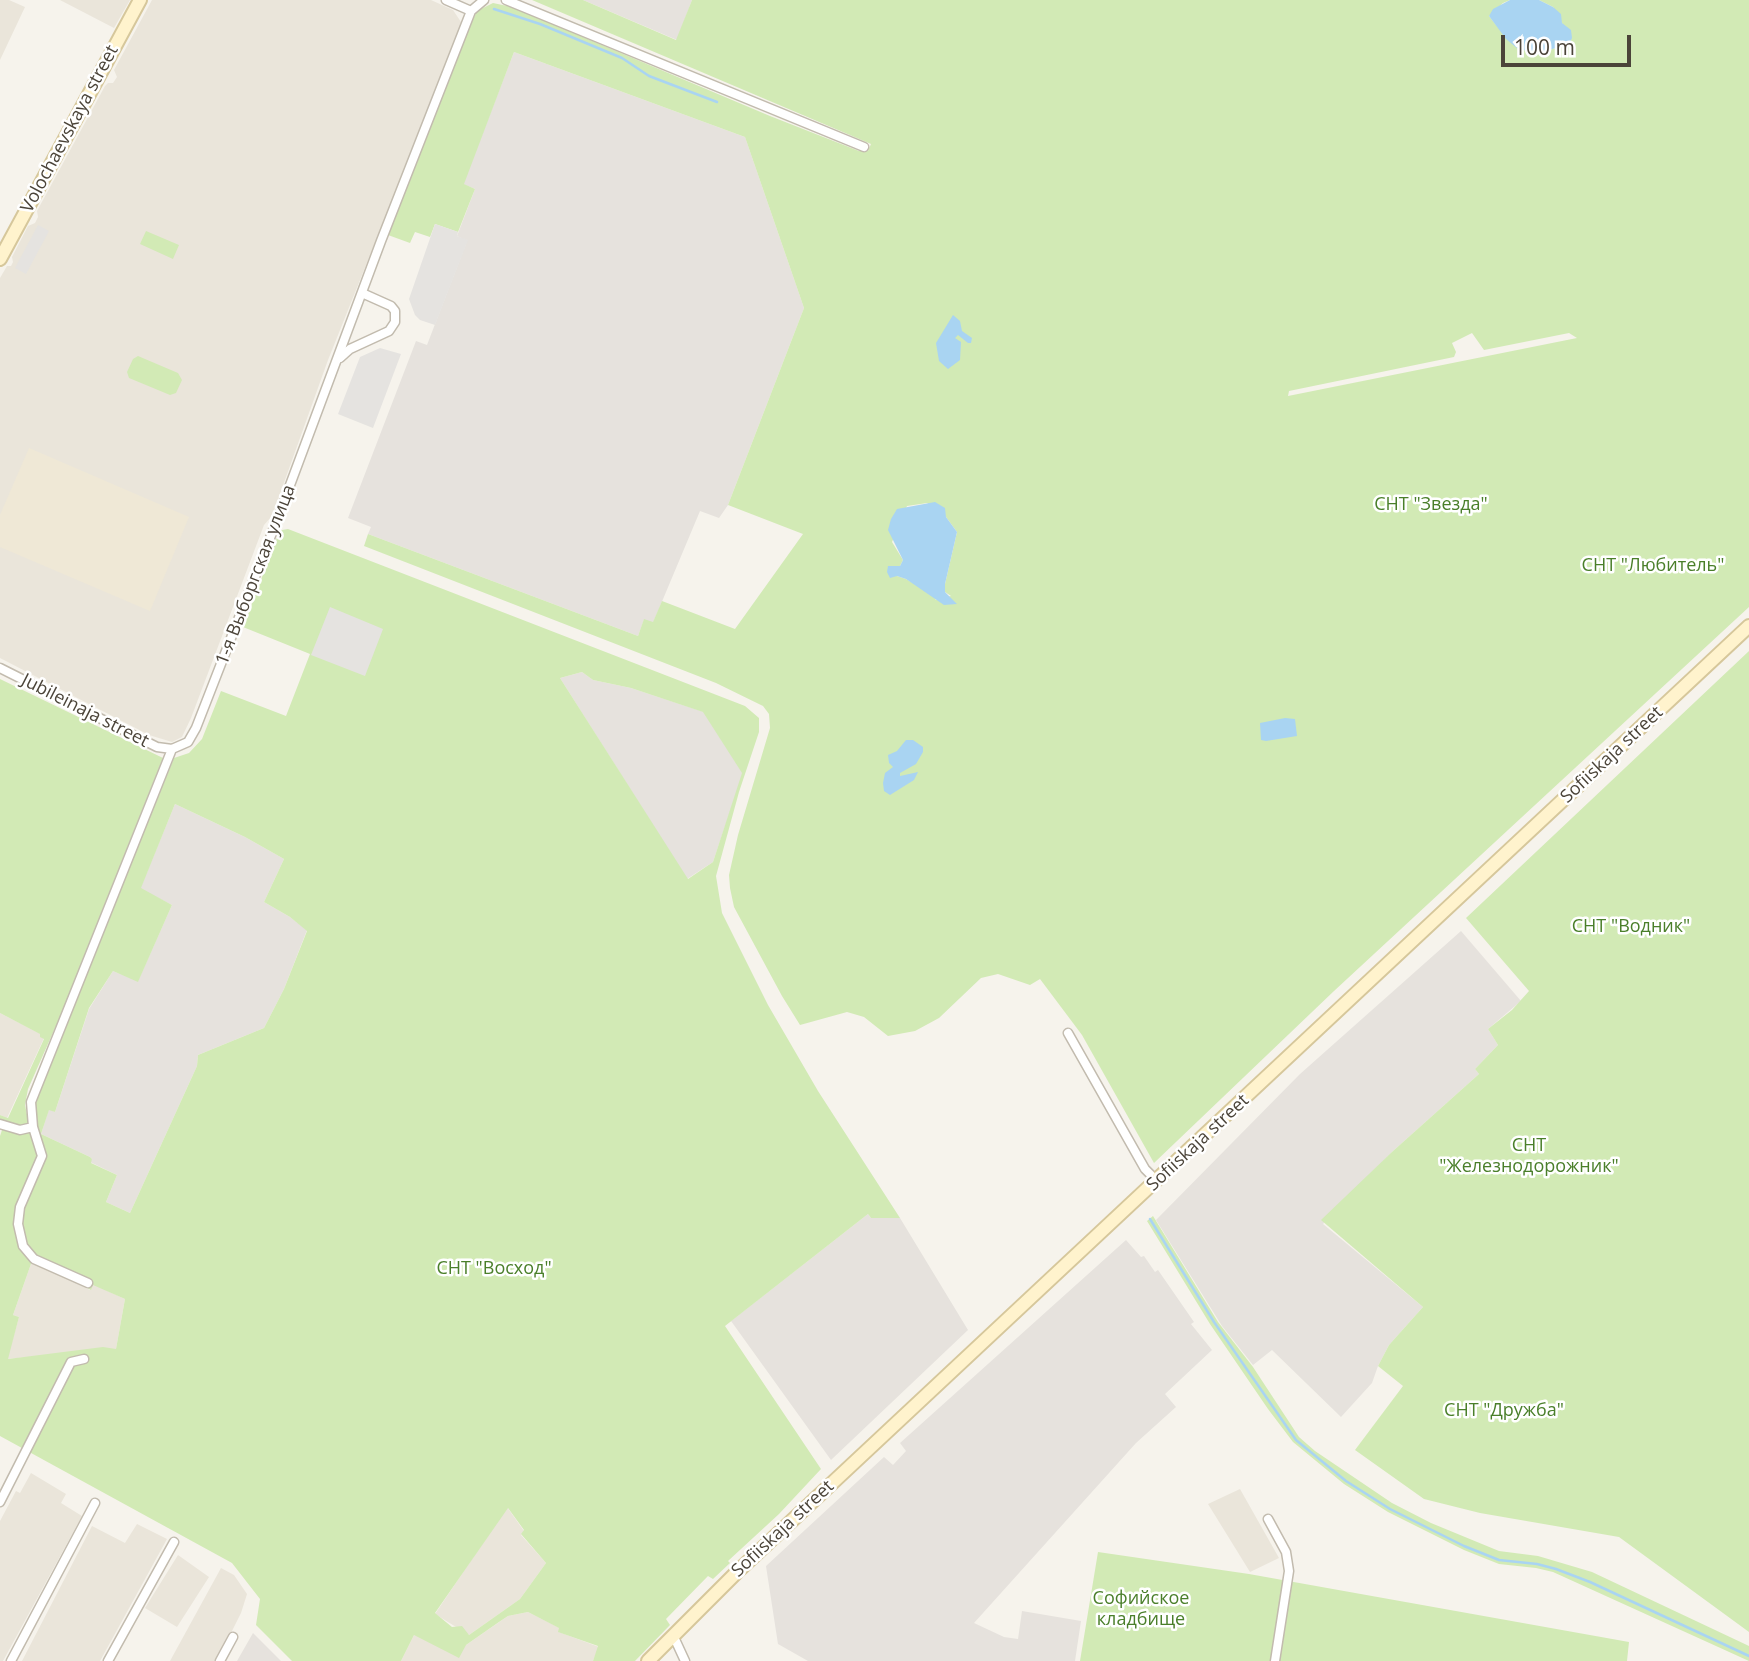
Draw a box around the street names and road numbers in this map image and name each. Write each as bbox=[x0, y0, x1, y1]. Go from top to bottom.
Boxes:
street label: Volochaevskaya street bbox=[17, 42, 123, 216]
street label: 1-я Выборгская улица bbox=[212, 482, 300, 668]
street label: Jubileinaja street bbox=[18, 670, 152, 752]
street label: Sofiiskaja street bbox=[1556, 702, 1668, 808]
street label: Sofiiskaja street bbox=[1142, 1090, 1254, 1196]
street label: Sofiiskaja street bbox=[727, 1476, 839, 1582]

